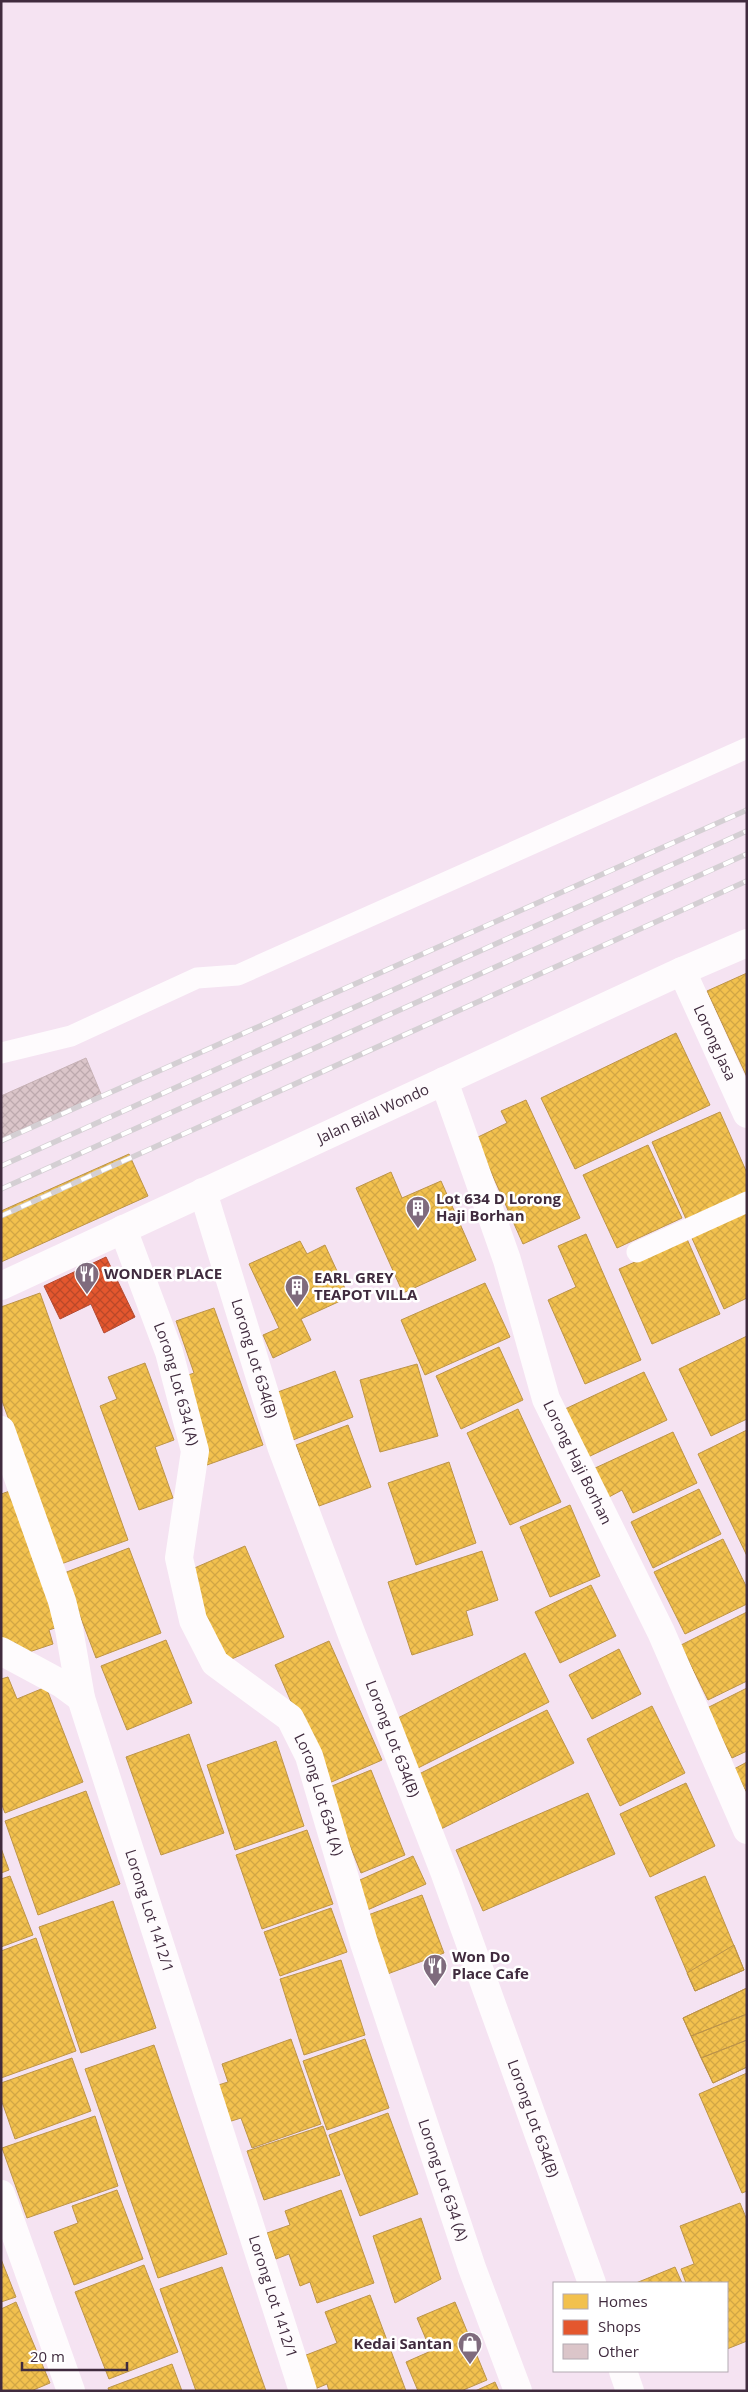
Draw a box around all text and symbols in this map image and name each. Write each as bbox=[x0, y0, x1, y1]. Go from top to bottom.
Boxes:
street label: Lorong Jasa bbox=[690, 1001, 742, 1084]
street label: Jalan Bilal Wondo bbox=[312, 1078, 432, 1148]
place label: Lot 634 D Lorong Haji Borhan bbox=[436, 1188, 562, 1225]
building icon: Lot 634 D Lorong Haji Borhan bbox=[405, 1195, 431, 1229]
restaurant icon: WONDER PLACE bbox=[74, 1261, 100, 1295]
place label: WONDER PLACE bbox=[104, 1263, 222, 1283]
place label: EARL GREY TEAPOT VILLA bbox=[314, 1267, 418, 1304]
building icon: EARL GREY TEAPOT VILLA bbox=[284, 1274, 310, 1308]
street label: Lorong Lot 634(B) bbox=[227, 1296, 283, 1420]
street label: Lorong Lot 634 (A) bbox=[150, 1319, 204, 1448]
street label: Lorong Haji Borhan bbox=[539, 1397, 617, 1527]
street label: Lorong Lot 634(B) bbox=[362, 1677, 425, 1800]
street label: Lorong Lot 634 (A) bbox=[290, 1730, 349, 1858]
street label: Lorong Lot 1412/1 bbox=[121, 1847, 179, 1975]
place label: Won Do Place Cafe bbox=[452, 1946, 529, 1983]
restaurant icon: Won Do Place Cafe bbox=[422, 1953, 448, 1987]
street label: Lorong Lot 634(B) bbox=[504, 2057, 564, 2180]
street label: Lorong Lot 634 (A) bbox=[414, 2116, 473, 2243]
street label: Lorong Lot 1412/1 bbox=[245, 2232, 303, 2360]
legend bbox=[553, 2282, 728, 2372]
text: Homes bbox=[598, 2291, 648, 2311]
text: Shops bbox=[598, 2316, 641, 2336]
shop icon: Kedai Santan bbox=[457, 2331, 483, 2365]
place label: Kedai Santan bbox=[354, 2333, 452, 2353]
scale bar bbox=[22, 2340, 128, 2372]
text: Other bbox=[598, 2341, 639, 2361]
text: 20 m bbox=[30, 2346, 65, 2366]

